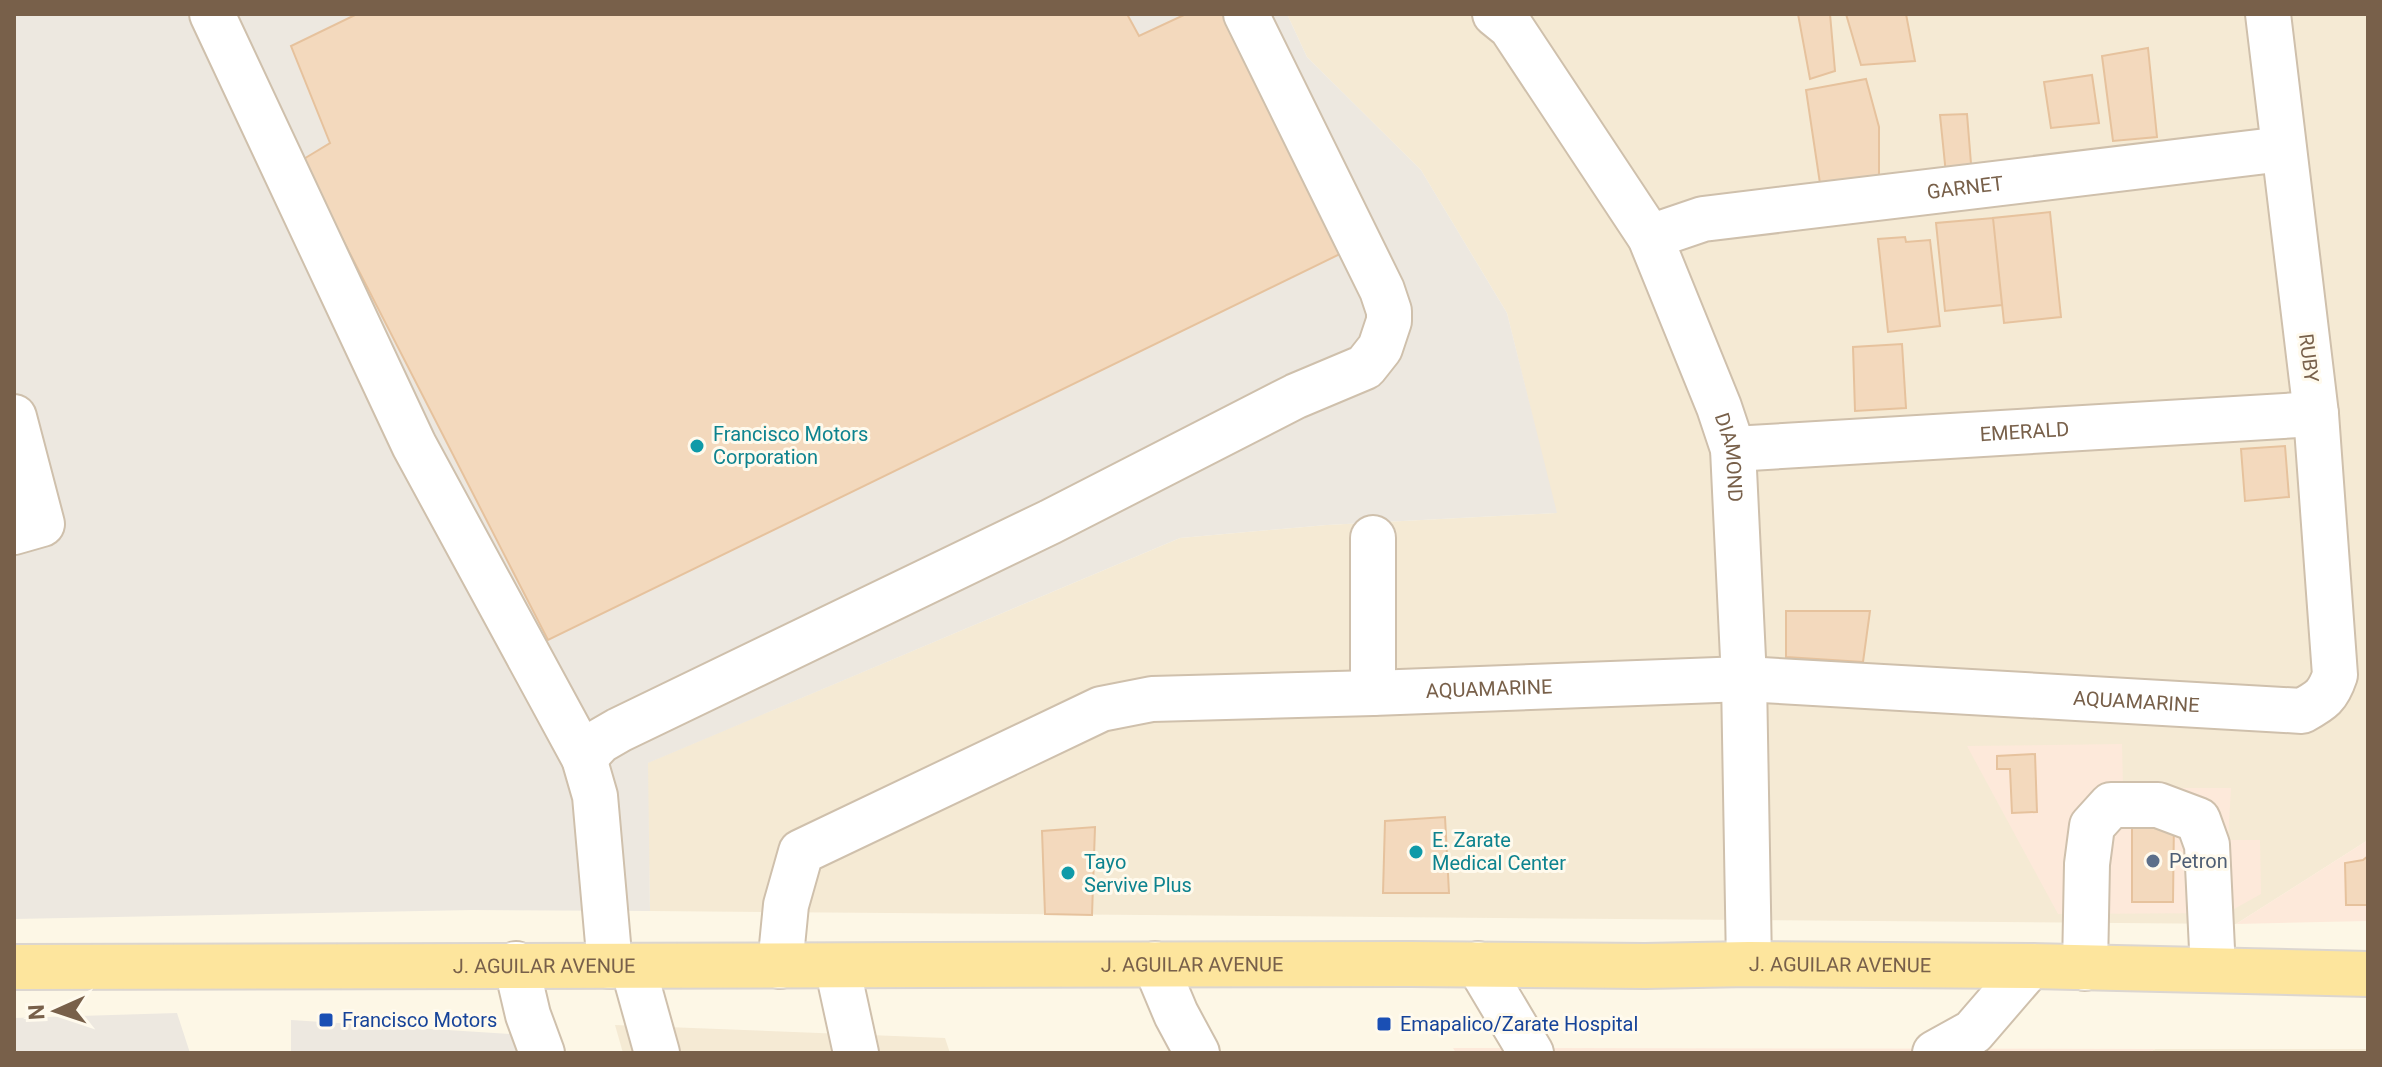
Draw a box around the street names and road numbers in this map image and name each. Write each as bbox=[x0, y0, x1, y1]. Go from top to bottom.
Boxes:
street label: GARNET bbox=[1926, 171, 2005, 204]
street label: RUBY bbox=[2294, 332, 2324, 384]
street label: DIAMOND bbox=[1710, 410, 1748, 503]
street label: EMERALD bbox=[1979, 417, 2070, 446]
street label: AQUAMARINE bbox=[1425, 674, 1553, 703]
street label: AQUAMARINE bbox=[2072, 686, 2200, 717]
street label: J. AGUILAR AVENUE bbox=[1101, 952, 1283, 977]
street label: J. AGUILAR AVENUE bbox=[1749, 952, 1931, 977]
street label: J. AGUILAR AVENUE bbox=[453, 954, 635, 978]

